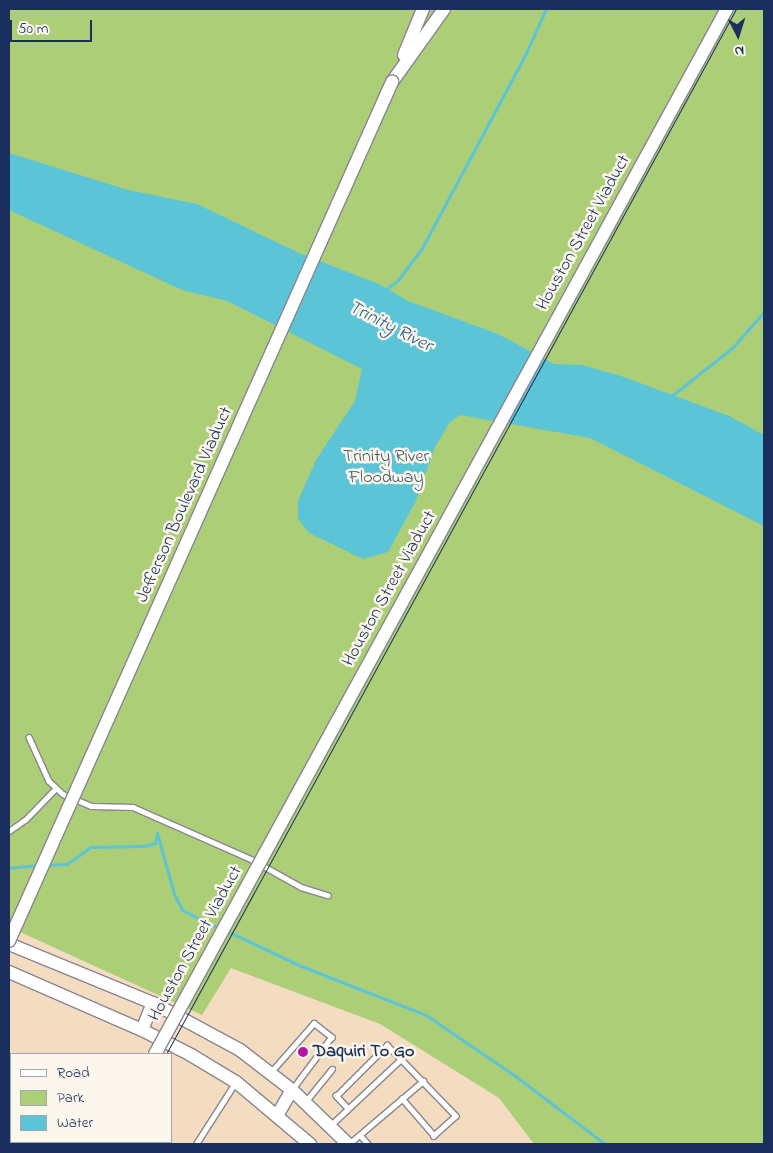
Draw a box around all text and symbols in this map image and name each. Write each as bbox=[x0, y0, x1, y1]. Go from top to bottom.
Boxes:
scale bar bbox=[12, 10, 95, 42]
north arrow bbox=[713, 10, 763, 60]
text: 50 m bbox=[18, 18, 48, 40]
text: N bbox=[734, 40, 745, 61]
street label: Houston Street Viaduct bbox=[532, 151, 636, 315]
water label: Trinity River bbox=[344, 296, 436, 358]
street label: Jefferson Boulevard Viaduct bbox=[132, 404, 238, 606]
park label: Trinity River Floodway bbox=[343, 447, 429, 489]
street label: Houston Street Viaduct bbox=[338, 507, 442, 671]
street label: Houston Street Viaduct bbox=[144, 862, 248, 1026]
place label: Daquiri To Go bbox=[313, 1041, 414, 1063]
marker: Daquiri To Go bbox=[297, 1046, 309, 1058]
legend bbox=[10, 1053, 172, 1143]
text: Road bbox=[57, 1062, 90, 1084]
text: Park bbox=[57, 1087, 84, 1109]
text: Water bbox=[57, 1112, 93, 1134]

